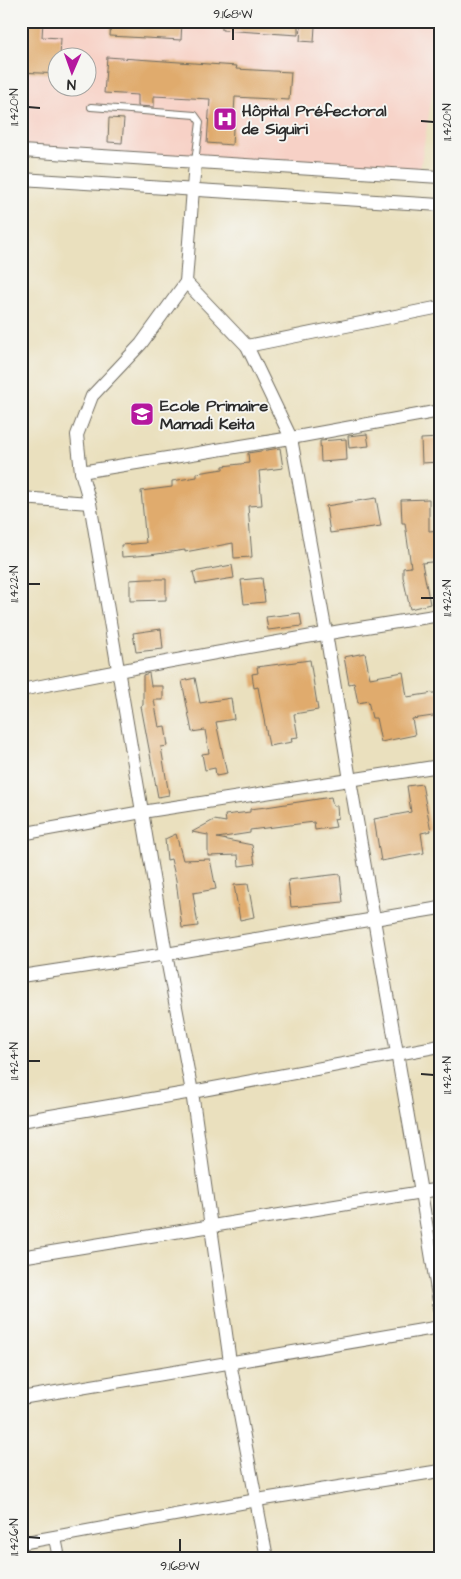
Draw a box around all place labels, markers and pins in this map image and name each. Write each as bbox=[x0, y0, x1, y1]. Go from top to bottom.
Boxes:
place label: Hôpital Préfectoral de Siguiri bbox=[241, 100, 387, 142]
hospital icon: Hôpital Préfectoral de Siguiri bbox=[212, 106, 238, 132]
place label: Ecole Primaire Mamadi Keita bbox=[160, 395, 268, 435]
school or university icon: Ecole Primaire Mamadi Keita bbox=[129, 401, 155, 427]

